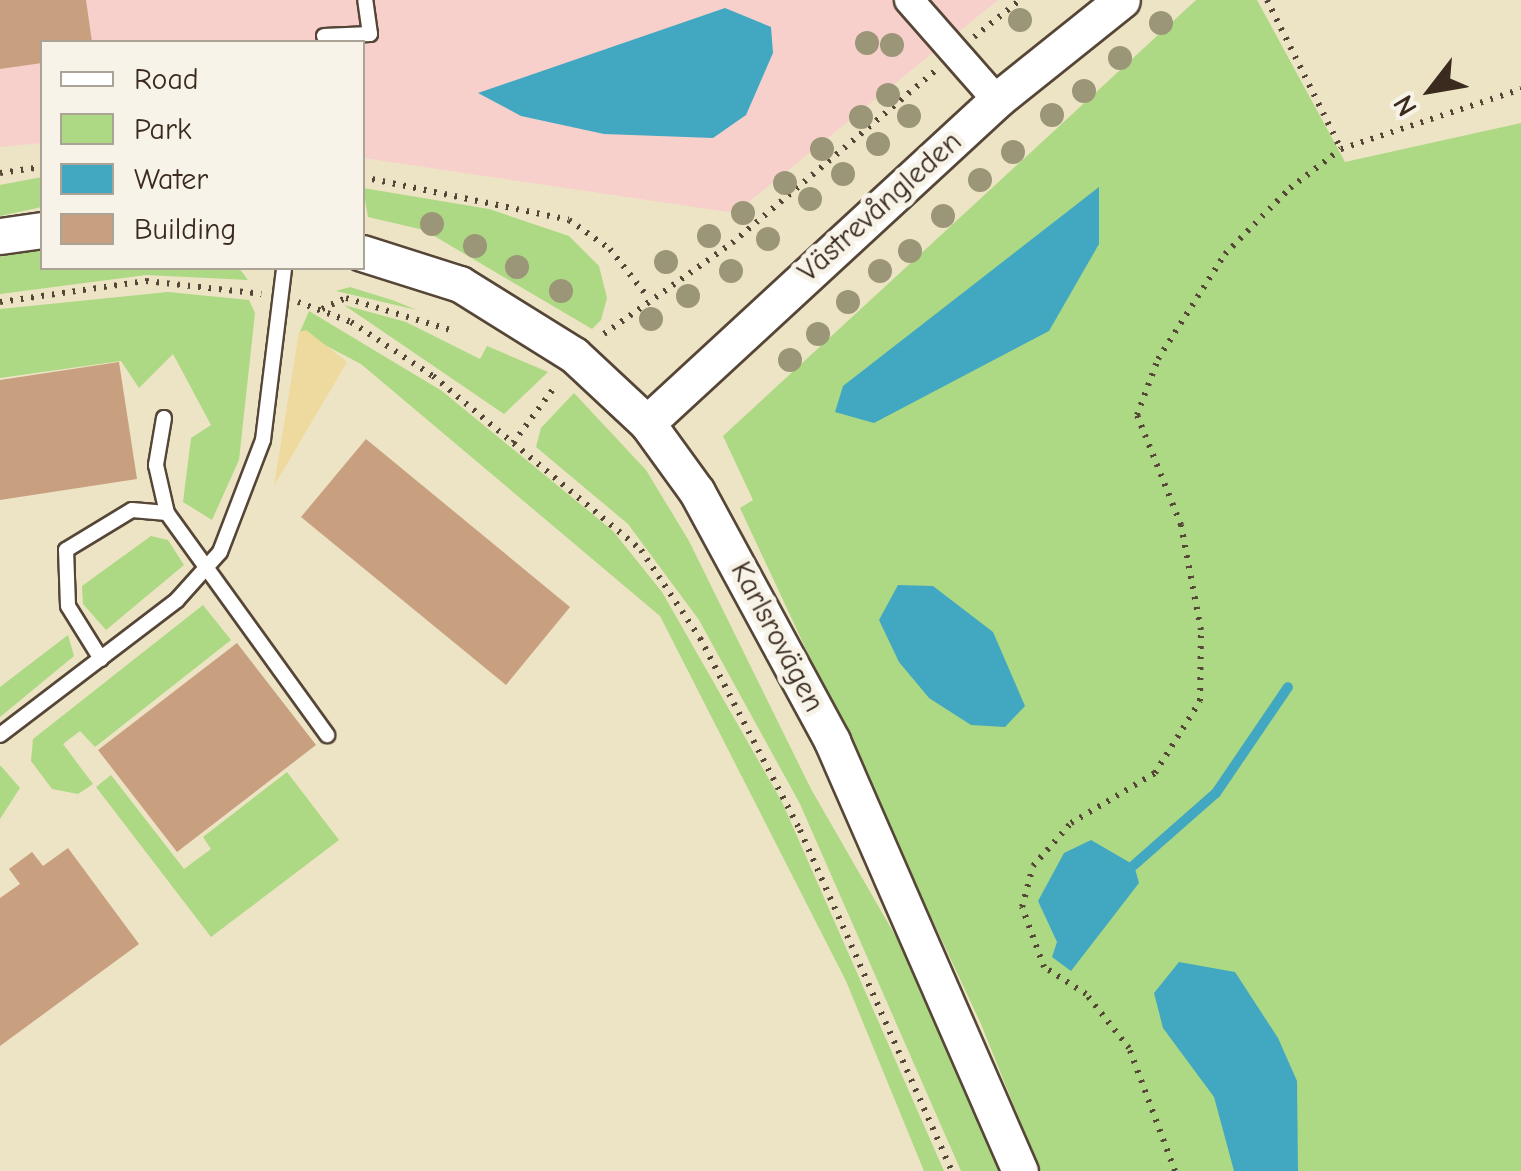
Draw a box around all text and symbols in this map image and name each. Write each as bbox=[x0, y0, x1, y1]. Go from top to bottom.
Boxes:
legend bbox=[40, 40, 365, 270]
north arrow bbox=[1381, 40, 1481, 140]
text: Road bbox=[134, 62, 199, 97]
text: N bbox=[1387, 89, 1424, 122]
text: Park bbox=[134, 112, 191, 147]
street label: Västrevångleden bbox=[791, 124, 969, 290]
text: Water bbox=[134, 162, 208, 197]
text: Building bbox=[134, 212, 237, 247]
street label: Karlsrovägen bbox=[722, 556, 832, 718]

